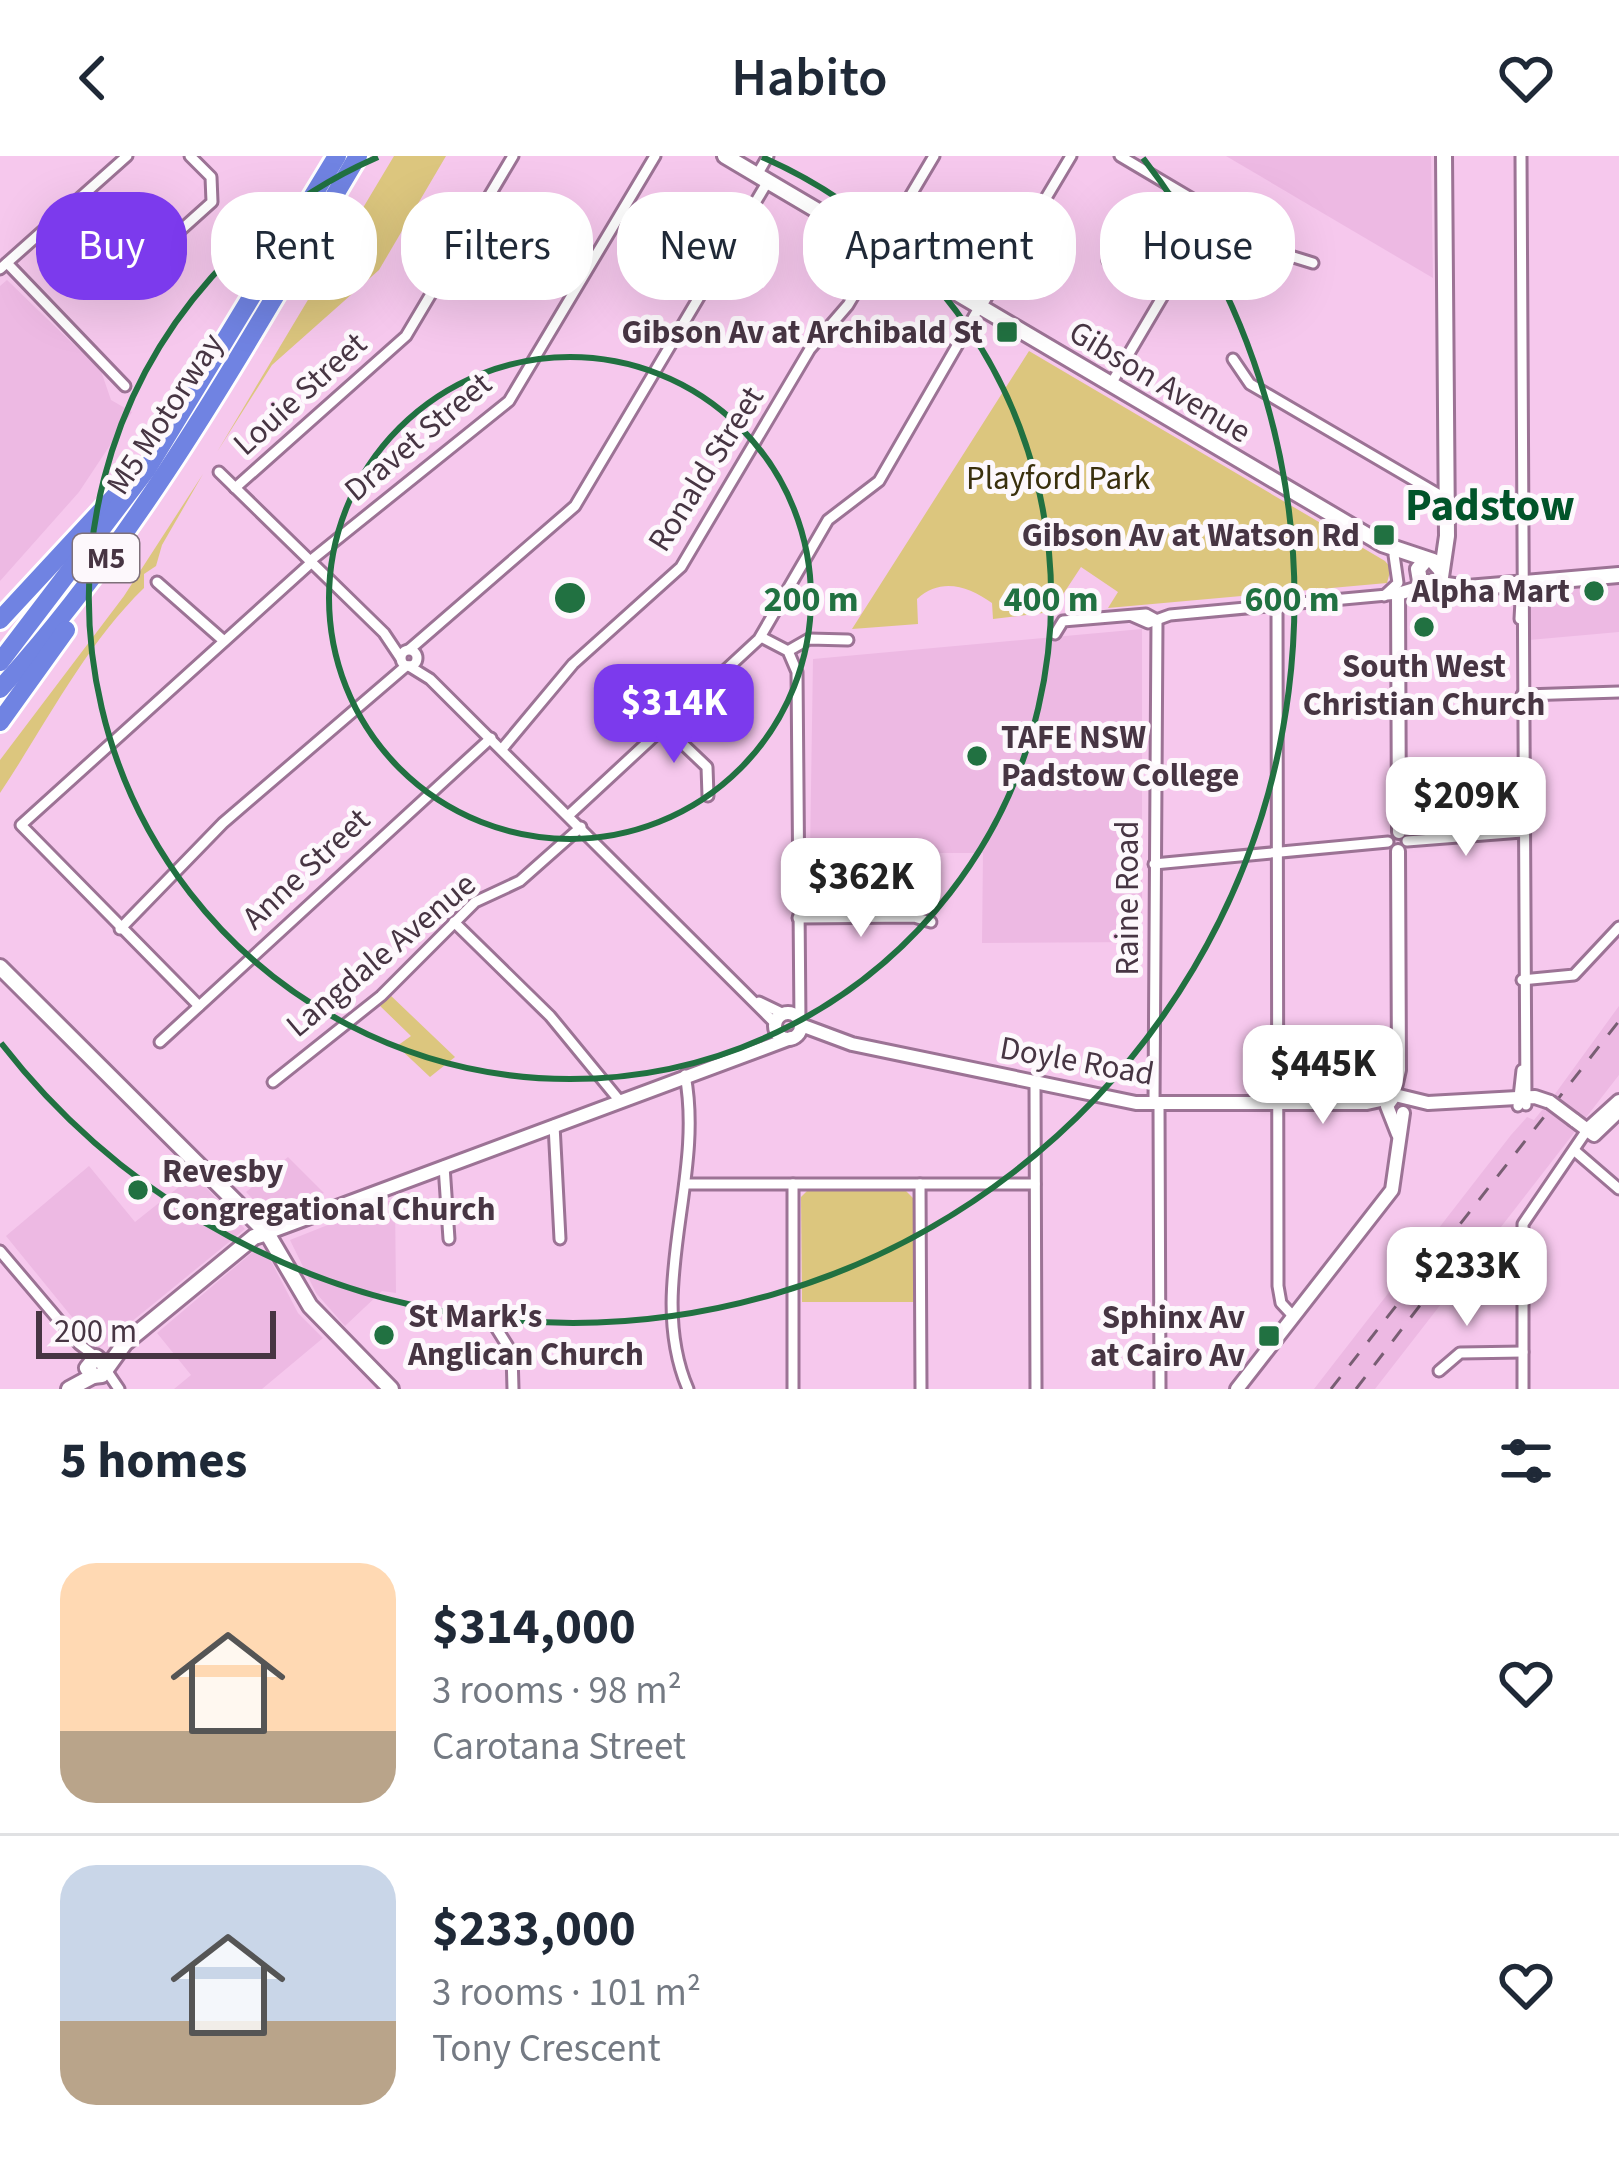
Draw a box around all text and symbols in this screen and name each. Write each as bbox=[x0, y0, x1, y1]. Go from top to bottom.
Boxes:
text: Habito bbox=[731, 40, 888, 117]
icon: back bbox=[60, 45, 126, 111]
icon: heart bbox=[1493, 45, 1559, 111]
chip: Buy bbox=[36, 192, 187, 300]
chip: Rent bbox=[211, 192, 377, 300]
chip: Filters bbox=[401, 192, 593, 300]
chip: New bbox=[617, 192, 779, 300]
chip: Apartment bbox=[803, 192, 1076, 300]
chip: House bbox=[1100, 192, 1295, 300]
place label: Gibson Av at Archibald St bbox=[621, 309, 983, 356]
street label: Gibson Avenue bbox=[1060, 309, 1260, 455]
marker: Gibson Av at Archibald St bbox=[994, 319, 1020, 345]
street label: Louie Street bbox=[223, 321, 377, 467]
street label: M5 Motorway bbox=[95, 323, 235, 504]
street label: Dravet Street bbox=[334, 361, 502, 513]
street label: Ronald Street bbox=[637, 377, 775, 561]
park label: Playford Park bbox=[966, 455, 1151, 502]
district label: Padstow bbox=[1405, 474, 1575, 538]
place label: Gibson Av at Watson Rd bbox=[1022, 512, 1360, 559]
marker: Gibson Av at Watson Rd bbox=[1371, 522, 1397, 548]
road number: M5 bbox=[73, 534, 139, 582]
place label: Alpha Mart bbox=[1411, 568, 1570, 615]
text: 200 m bbox=[763, 574, 859, 625]
text: 400 m bbox=[1003, 574, 1099, 625]
text: 600 m bbox=[1244, 574, 1340, 625]
centre of rings bbox=[549, 577, 591, 619]
marker: Alpha Mart bbox=[1581, 578, 1607, 604]
marker: South West Christian Church bbox=[1411, 614, 1437, 640]
place label: South West Christian Church bbox=[1303, 643, 1545, 728]
pin: $314K bbox=[590, 664, 758, 766]
text: $314K bbox=[621, 675, 727, 731]
place label: TAFE NSW Padstow College bbox=[1001, 714, 1239, 799]
marker: TAFE NSW Padstow College bbox=[964, 743, 990, 769]
pin: $209K bbox=[1382, 757, 1550, 859]
text: $209K bbox=[1413, 768, 1519, 824]
street label: Anne Street bbox=[232, 797, 380, 941]
street label: Raine Road bbox=[1104, 820, 1151, 976]
pin: $362K bbox=[777, 838, 945, 940]
text: $362K bbox=[808, 849, 914, 905]
street label: Langdale Avenue bbox=[276, 861, 486, 1049]
street label: Doyle Road bbox=[996, 1024, 1158, 1098]
pin: $445K bbox=[1239, 1025, 1407, 1127]
text: $445K bbox=[1270, 1036, 1376, 1092]
place label: Revesby Congregational Church bbox=[162, 1148, 496, 1233]
marker: Revesby Congregational Church bbox=[125, 1177, 151, 1203]
pin: $233K bbox=[1383, 1227, 1551, 1329]
text: $233K bbox=[1414, 1238, 1520, 1294]
place label: St Mark's Anglican Church bbox=[407, 1293, 644, 1378]
place label: Sphinx Av at Cairo Av bbox=[1090, 1294, 1245, 1379]
scale bar bbox=[36, 1305, 276, 1358]
text: 200 m bbox=[54, 1308, 137, 1355]
marker: St Mark's Anglican Church bbox=[371, 1322, 397, 1348]
marker: Sphinx Av at Cairo Av bbox=[1256, 1323, 1282, 1349]
text: 5 homes bbox=[60, 1425, 247, 1497]
icon: filters bbox=[1493, 1428, 1559, 1494]
text: $314,000 bbox=[432, 1591, 636, 1663]
icon: home bbox=[156, 1611, 300, 1755]
icon: heart bbox=[1493, 1650, 1559, 1716]
text: 3 rooms · 98 m² bbox=[432, 1663, 682, 1719]
text: Carotana Street bbox=[432, 1719, 686, 1775]
text: $233,000 bbox=[432, 1893, 636, 1965]
icon: home bbox=[156, 1913, 300, 2057]
icon: heart bbox=[1493, 1952, 1559, 2018]
text: 3 rooms · 101 m² bbox=[432, 1965, 701, 2021]
text: Tony Crescent bbox=[432, 2021, 661, 2077]

